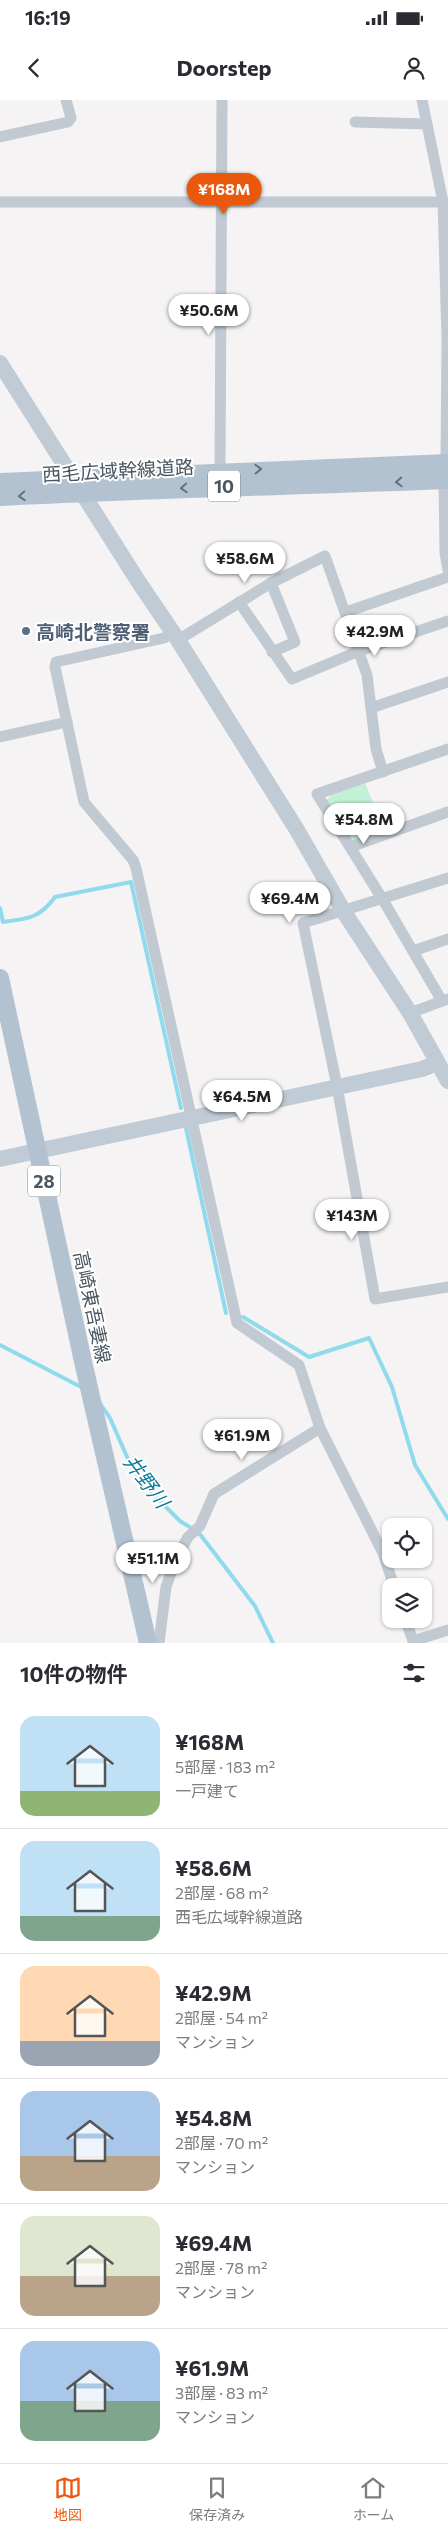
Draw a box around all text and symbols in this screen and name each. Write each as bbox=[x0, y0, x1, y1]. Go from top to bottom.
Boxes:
text: 16:19 bbox=[25, 6, 71, 29]
icon: back bbox=[20, 54, 48, 82]
text: Doorstep bbox=[176, 54, 272, 81]
icon: person bbox=[400, 54, 428, 82]
pin: ¥168M bbox=[189, 172, 259, 215]
text: ¥168M bbox=[198, 179, 250, 198]
pin: ¥50.6M bbox=[168, 294, 250, 336]
text: ¥50.6M bbox=[179, 300, 239, 319]
street label: 西毛広域幹線道路 bbox=[41, 455, 195, 485]
one-way arrow bbox=[255, 464, 263, 475]
road number: 10 bbox=[208, 471, 240, 502]
one-way arrow bbox=[395, 476, 403, 487]
one-way arrow bbox=[180, 483, 188, 494]
one-way arrow bbox=[18, 491, 26, 502]
pin: ¥58.6M bbox=[204, 542, 286, 584]
text: ¥58.6M bbox=[216, 548, 274, 567]
pin: ¥42.9M bbox=[334, 614, 416, 657]
place label: 高崎北警察署 bbox=[36, 620, 150, 643]
text: ¥42.9M bbox=[346, 621, 404, 640]
marker: 高崎北警察署 bbox=[20, 625, 32, 637]
pin: ¥54.8M bbox=[323, 802, 405, 845]
text: ¥54.8M bbox=[335, 809, 393, 828]
pin: ¥69.4M bbox=[249, 882, 331, 924]
text: ¥69.4M bbox=[261, 888, 319, 907]
pin: ¥64.5M bbox=[201, 1080, 283, 1122]
text: ¥64.5M bbox=[213, 1086, 271, 1105]
road number: 28 bbox=[28, 1166, 60, 1196]
pin: ¥143M bbox=[317, 1198, 387, 1241]
text: ¥143M bbox=[326, 1205, 378, 1224]
street label: 高崎東吾妻線 bbox=[70, 1249, 116, 1365]
pin: ¥61.9M bbox=[201, 1418, 283, 1461]
text: ¥61.9M bbox=[214, 1425, 270, 1444]
water label: 井野川 bbox=[119, 1450, 176, 1514]
map controls bbox=[382, 1518, 432, 1628]
button: locate bbox=[382, 1518, 432, 1568]
pin: ¥51.1M bbox=[112, 1542, 194, 1584]
text: ¥51.1M bbox=[127, 1548, 179, 1567]
button: layers bbox=[382, 1578, 432, 1628]
icon: filters bbox=[400, 1659, 428, 1687]
text: 10件の物件 bbox=[20, 1661, 127, 1686]
text: ¥168M bbox=[175, 1729, 244, 1754]
icon: home bbox=[60, 1736, 120, 1796]
text: 5部屋 · 183 m² bbox=[175, 1757, 275, 1776]
text: 一戸建て bbox=[175, 1781, 239, 1800]
text: ¥58.6M bbox=[175, 1855, 252, 1880]
icon: home bbox=[60, 1861, 120, 1921]
text: 2部屋 · 68 m² bbox=[175, 1883, 269, 1902]
text: 西毛広域幹線道路 bbox=[175, 1907, 303, 1926]
text: ¥42.9M bbox=[175, 1980, 252, 2005]
icon: home bbox=[60, 1986, 120, 2046]
text: 2部屋 · 54 m² bbox=[175, 2008, 268, 2027]
text: マンション bbox=[175, 2032, 255, 2051]
text: ¥54.8M bbox=[175, 2105, 252, 2130]
icon: home bbox=[60, 2111, 120, 2171]
text: 2部屋 · 70 m² bbox=[175, 2133, 268, 2152]
text: マンション bbox=[175, 2157, 255, 2176]
text: ¥69.4M bbox=[175, 2230, 252, 2255]
icon: home bbox=[60, 2236, 120, 2296]
text: 2部屋 · 78 m² bbox=[175, 2258, 267, 2277]
text: マンション bbox=[175, 2282, 255, 2301]
text: ¥61.9M bbox=[175, 2355, 249, 2380]
icon: home bbox=[60, 2361, 120, 2421]
text: 3部屋 · 83 m² bbox=[175, 2383, 268, 2402]
text: マンション bbox=[175, 2407, 255, 2426]
tab: 地図 bbox=[54, 2474, 82, 2524]
tab: 保存済み bbox=[189, 2474, 245, 2524]
tab: ホーム bbox=[353, 2474, 394, 2524]

